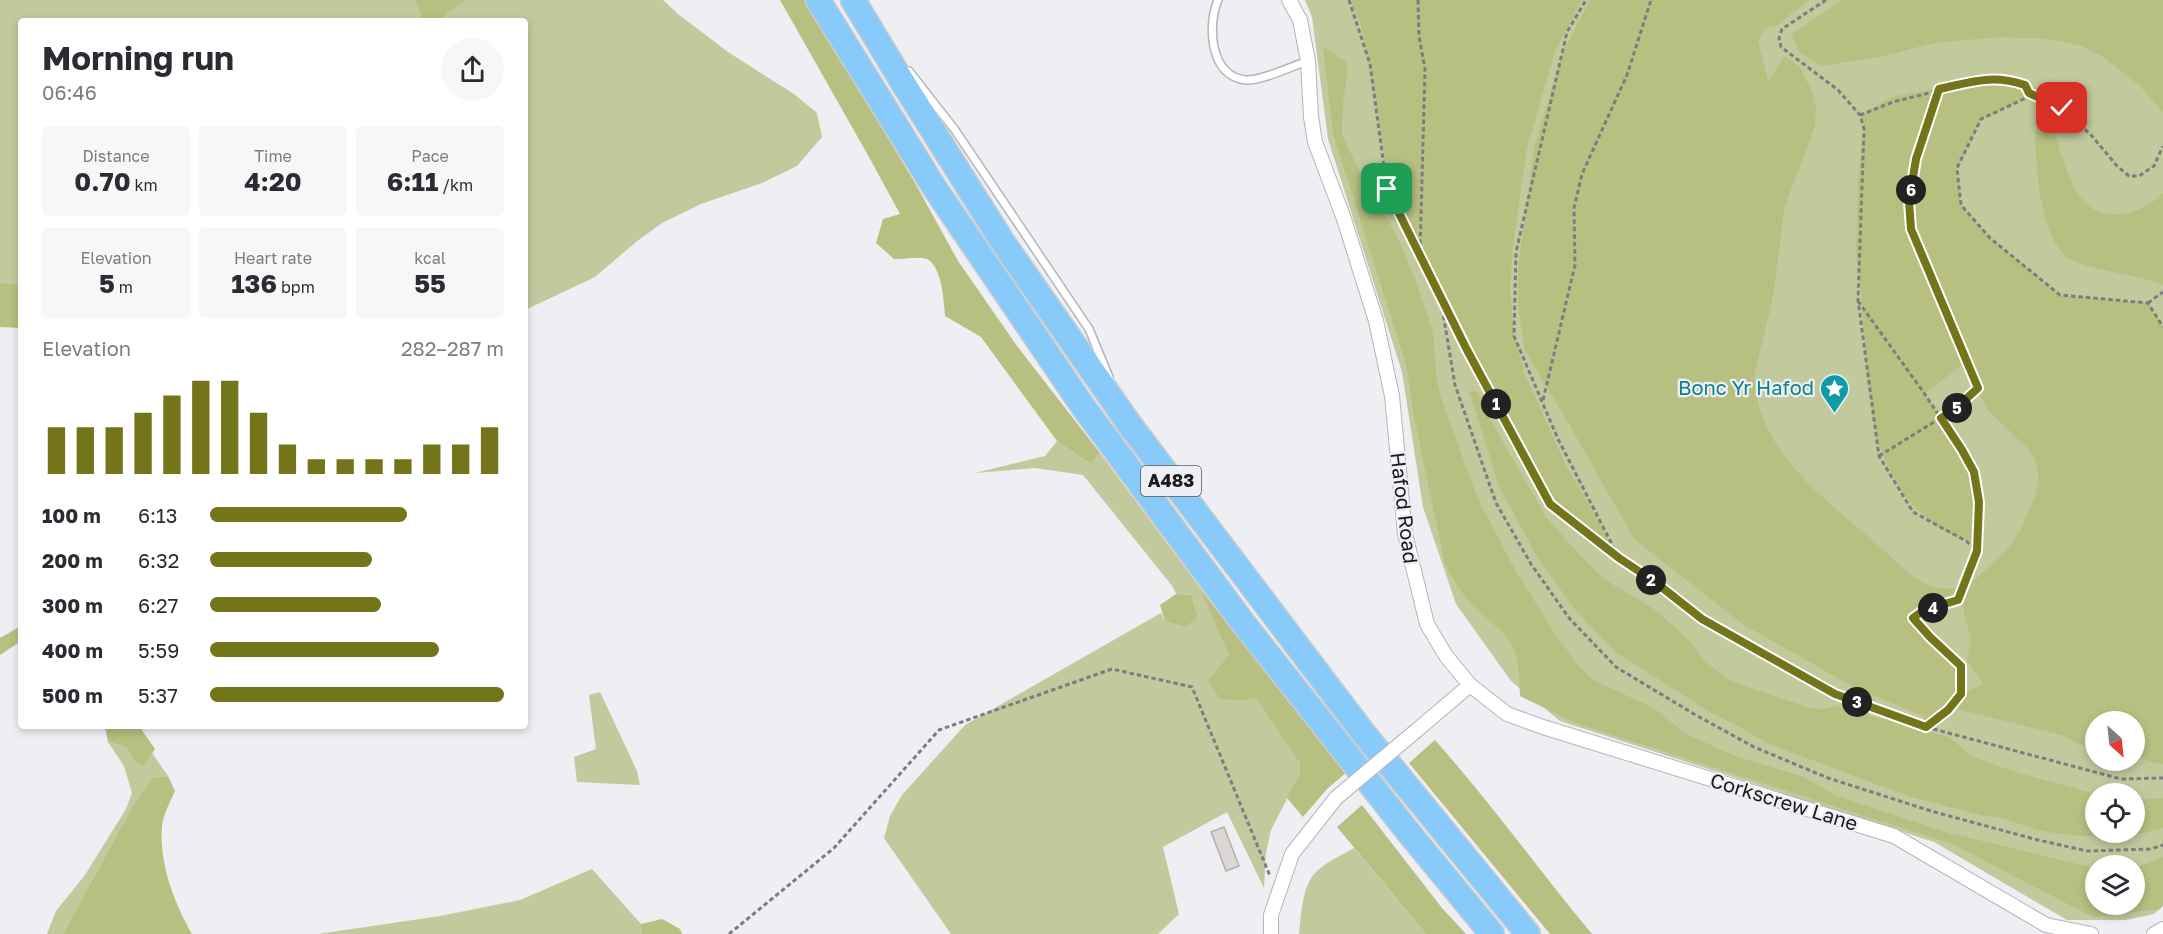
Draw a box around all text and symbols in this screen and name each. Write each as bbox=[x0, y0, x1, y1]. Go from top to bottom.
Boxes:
text: Morning run bbox=[42, 38, 234, 77]
button: share bbox=[441, 38, 504, 101]
text: 06:46 bbox=[42, 80, 97, 104]
pin bbox=[2036, 82, 2087, 133]
icon: check bbox=[2045, 91, 2078, 124]
text: Distance bbox=[82, 146, 150, 166]
text: Time bbox=[254, 146, 292, 166]
text: Pace bbox=[411, 146, 449, 166]
pin bbox=[1361, 163, 1412, 214]
text: 0.70 bbox=[74, 166, 131, 197]
text: 4:20 bbox=[244, 166, 302, 197]
text: 6:11 bbox=[387, 166, 438, 197]
icon: arrive bbox=[1370, 172, 1403, 205]
text: km bbox=[131, 175, 158, 195]
text: /km bbox=[438, 175, 473, 195]
pin: 6 bbox=[1896, 175, 1926, 205]
text: 6 bbox=[1906, 180, 1916, 200]
text: Elevation bbox=[80, 248, 152, 268]
text: Heart rate bbox=[234, 248, 312, 268]
text: kcal bbox=[414, 248, 446, 268]
text: 5 bbox=[99, 268, 115, 299]
text: 136 bbox=[231, 268, 277, 299]
text: 55 bbox=[414, 268, 446, 299]
text: m bbox=[115, 277, 133, 297]
text: bpm bbox=[277, 277, 315, 297]
text: Elevation bbox=[42, 336, 131, 360]
text: 282–287 m bbox=[401, 336, 504, 360]
place icon: Bonc Yr Hafod bbox=[1819, 372, 1851, 414]
place label: Bonc Yr Hafod bbox=[1678, 375, 1814, 399]
pin: 1 bbox=[1481, 389, 1511, 419]
pin: 5 bbox=[1942, 393, 1972, 423]
text: 1 bbox=[1492, 394, 1500, 414]
text: 5 bbox=[1952, 398, 1962, 418]
street label: Hafod Road bbox=[1386, 451, 1424, 565]
road number: A483 bbox=[1141, 466, 1201, 496]
text: 100 m bbox=[42, 503, 101, 527]
text: 6:13 bbox=[138, 503, 178, 527]
text: 200 m bbox=[42, 548, 103, 572]
text: 6:32 bbox=[138, 548, 179, 572]
pin: 2 bbox=[1636, 565, 1666, 595]
text: 2 bbox=[1646, 570, 1656, 590]
text: 300 m bbox=[42, 593, 103, 617]
text: 6:27 bbox=[138, 593, 178, 617]
pin: 4 bbox=[1918, 593, 1948, 623]
text: 4 bbox=[1928, 598, 1938, 618]
text: 400 m bbox=[42, 638, 103, 662]
text: 5:59 bbox=[138, 638, 179, 662]
text: 500 m bbox=[42, 683, 103, 707]
text: 5:37 bbox=[138, 683, 178, 707]
pin: 3 bbox=[1842, 687, 1872, 717]
text: 3 bbox=[1852, 692, 1862, 712]
north arrow bbox=[2085, 711, 2145, 771]
map controls bbox=[2085, 711, 2145, 915]
street label: Corkscrew Lane bbox=[1708, 767, 1861, 835]
button: locate bbox=[2085, 783, 2145, 843]
button: layers bbox=[2085, 855, 2145, 915]

